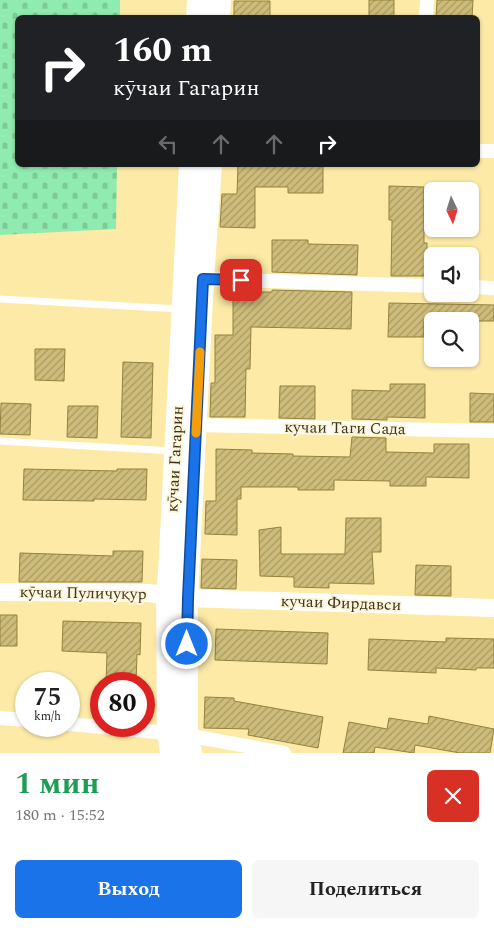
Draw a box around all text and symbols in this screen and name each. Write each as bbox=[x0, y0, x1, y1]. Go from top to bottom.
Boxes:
text: 160 m bbox=[113, 24, 212, 77]
icon: right bbox=[30, 35, 95, 100]
text: кӯчаи Гагарин bbox=[113, 72, 260, 105]
icon: left bbox=[154, 130, 182, 158]
icon: ahead bbox=[207, 130, 235, 158]
icon: ahead bbox=[260, 130, 288, 158]
icon: right bbox=[313, 130, 341, 158]
north arrow bbox=[424, 182, 479, 238]
map controls bbox=[424, 182, 479, 367]
button: sound bbox=[424, 247, 479, 302]
pin bbox=[220, 259, 262, 301]
icon: arrive bbox=[227, 266, 255, 294]
button: search bbox=[424, 312, 479, 367]
street label: кӯчаи Гагарин bbox=[160, 405, 190, 513]
street label: кучаи Таги Сада bbox=[284, 415, 406, 441]
street label: кӯчаи Пуличуқур bbox=[19, 580, 147, 606]
street label: кучаи Фирдавси bbox=[280, 589, 402, 617]
position arrow bbox=[160, 617, 212, 669]
speed limit sign: 80 bbox=[90, 672, 155, 737]
text: 75 bbox=[33, 679, 62, 717]
text: km/h bbox=[34, 707, 61, 726]
text: 1 мин bbox=[15, 761, 100, 807]
button: close bbox=[427, 770, 479, 822]
text: 180 m · 15:52 bbox=[15, 803, 105, 827]
button: Выход bbox=[15, 860, 242, 918]
button: Поделиться bbox=[252, 860, 479, 918]

